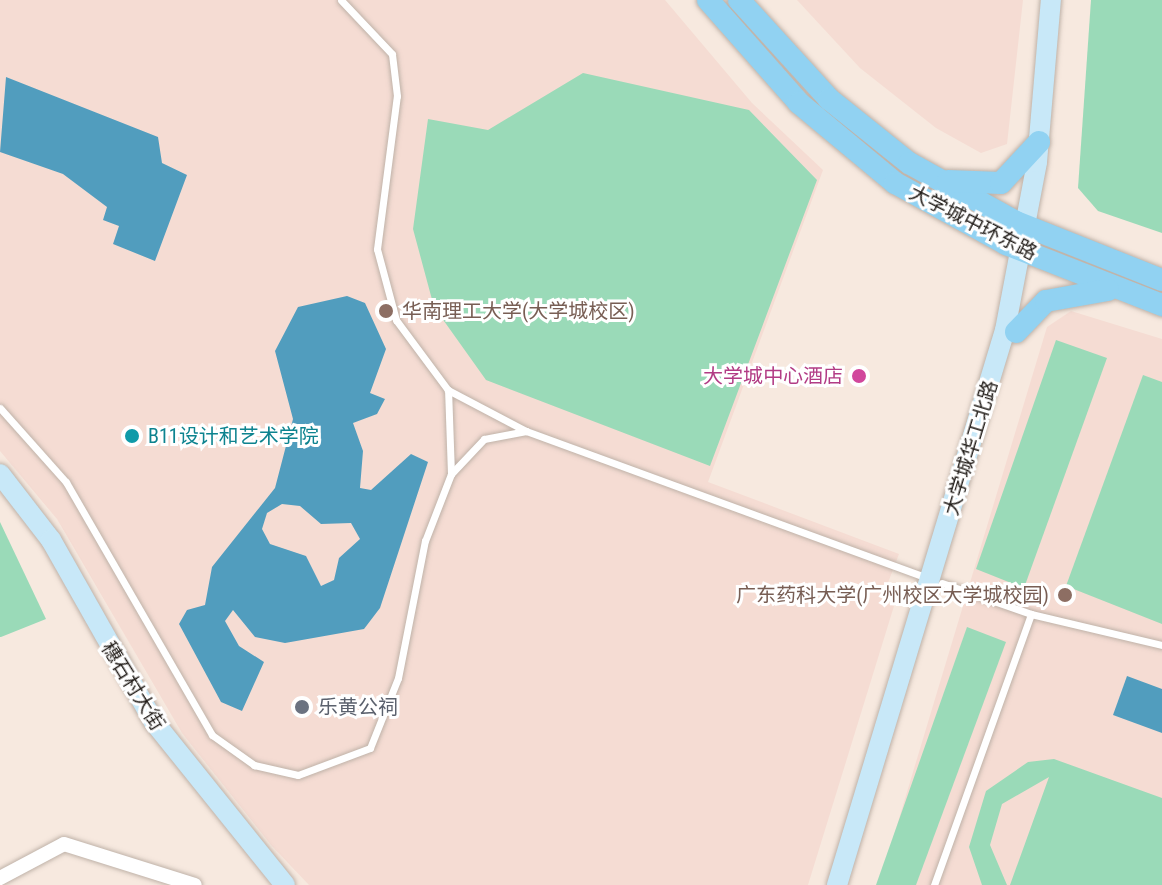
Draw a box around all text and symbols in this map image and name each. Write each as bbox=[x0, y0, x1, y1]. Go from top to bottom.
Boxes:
street label: 大学城中环东路 bbox=[905, 181, 1041, 265]
place label: 华南理工大学(大学城校区) bbox=[402, 299, 635, 323]
marker: 华南理工大学(大学城校区) bbox=[377, 302, 395, 320]
place label: 大学城中心酒店 bbox=[703, 364, 843, 388]
marker: 大学城中心酒店 bbox=[850, 367, 868, 385]
street label: 大学城华工北路 bbox=[939, 378, 1003, 518]
place label: B11设计和艺术学院 bbox=[148, 424, 319, 448]
marker: B11设计和艺术学院 bbox=[123, 427, 141, 445]
place label: 广东药科大学(广州校区大学城校园) bbox=[736, 583, 1049, 607]
marker: 广东药科大学(广州校区大学城校园) bbox=[1056, 586, 1074, 604]
street label: 穗石村大街 bbox=[96, 637, 170, 735]
place label: 乐黄公祠 bbox=[318, 695, 398, 719]
marker: 乐黄公祠 bbox=[293, 698, 311, 716]

